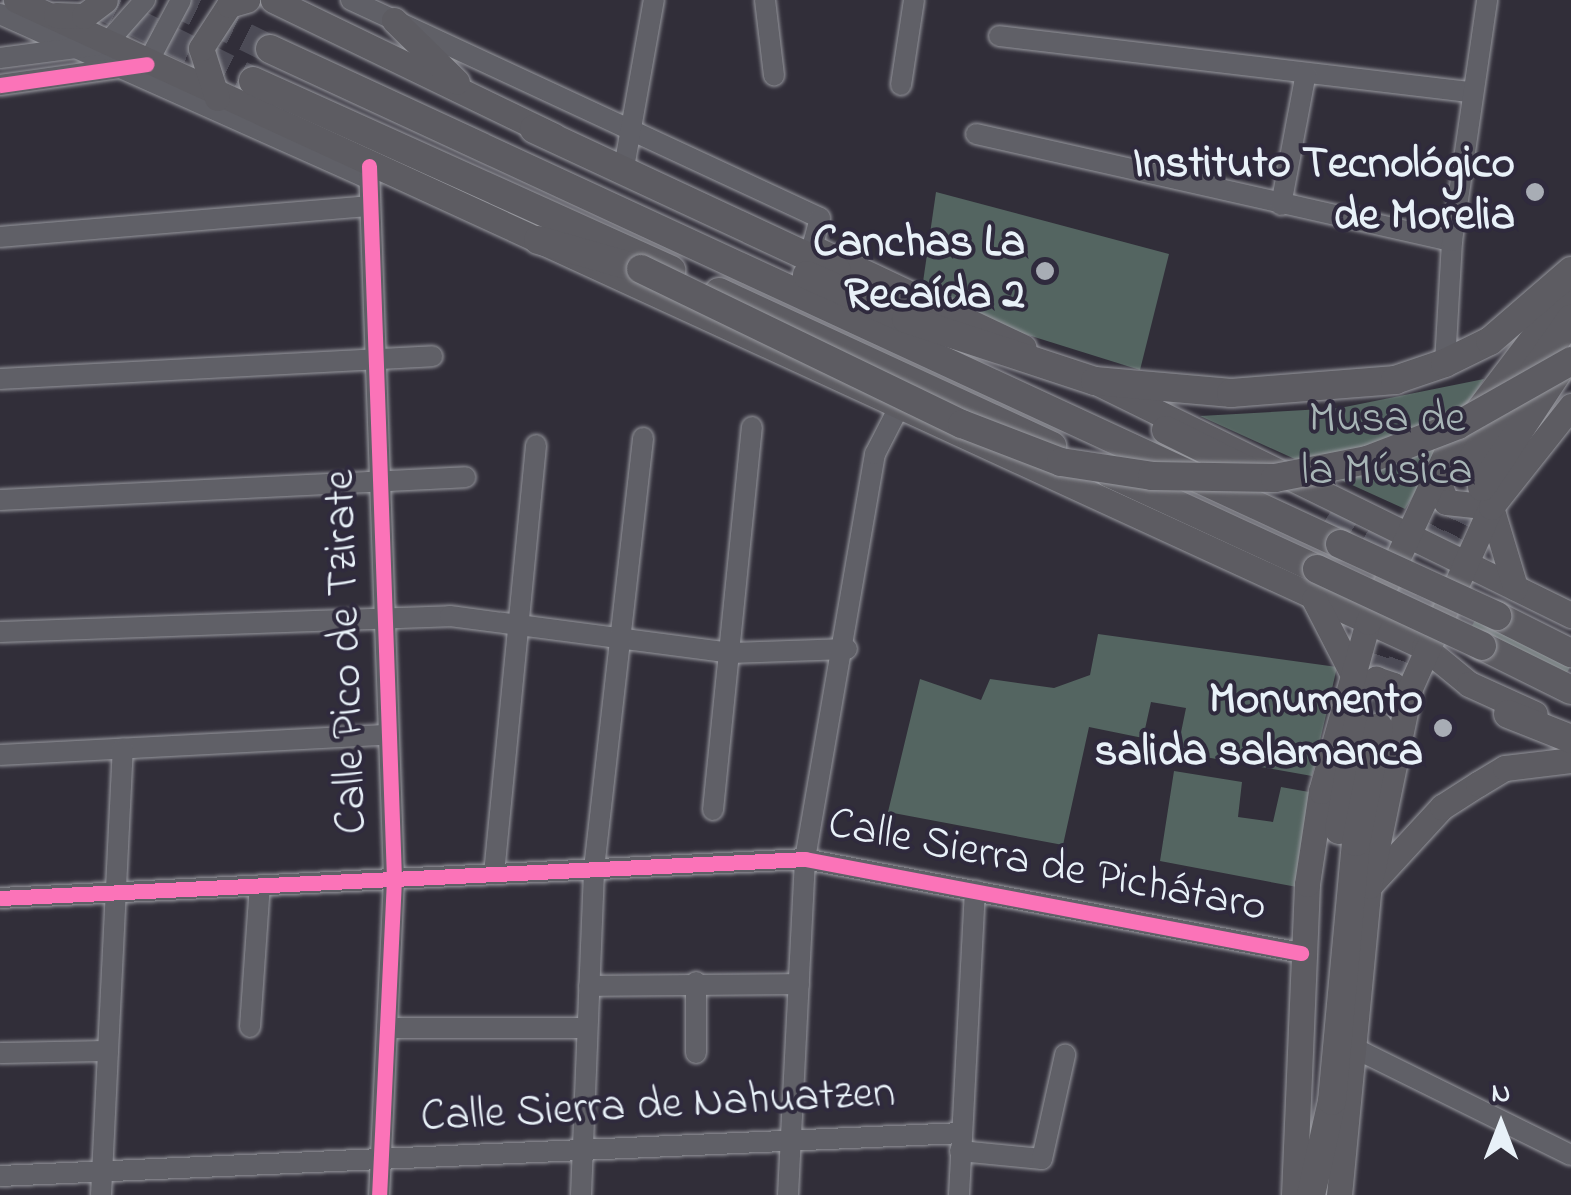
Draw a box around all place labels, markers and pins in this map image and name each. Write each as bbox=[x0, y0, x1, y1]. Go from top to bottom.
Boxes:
place label: Instituto Tecnológico de Morelia bbox=[1133, 139, 1515, 245]
marker: Instituto Tecnológico de Morelia bbox=[1524, 181, 1546, 203]
place label: Canchas La Recaída 2 bbox=[813, 218, 1025, 324]
marker: Canchas La Recaída 2 bbox=[1034, 260, 1056, 282]
place label: Monumento salida salamanca bbox=[1095, 675, 1423, 781]
marker: Monumento salida salamanca bbox=[1432, 717, 1454, 739]

